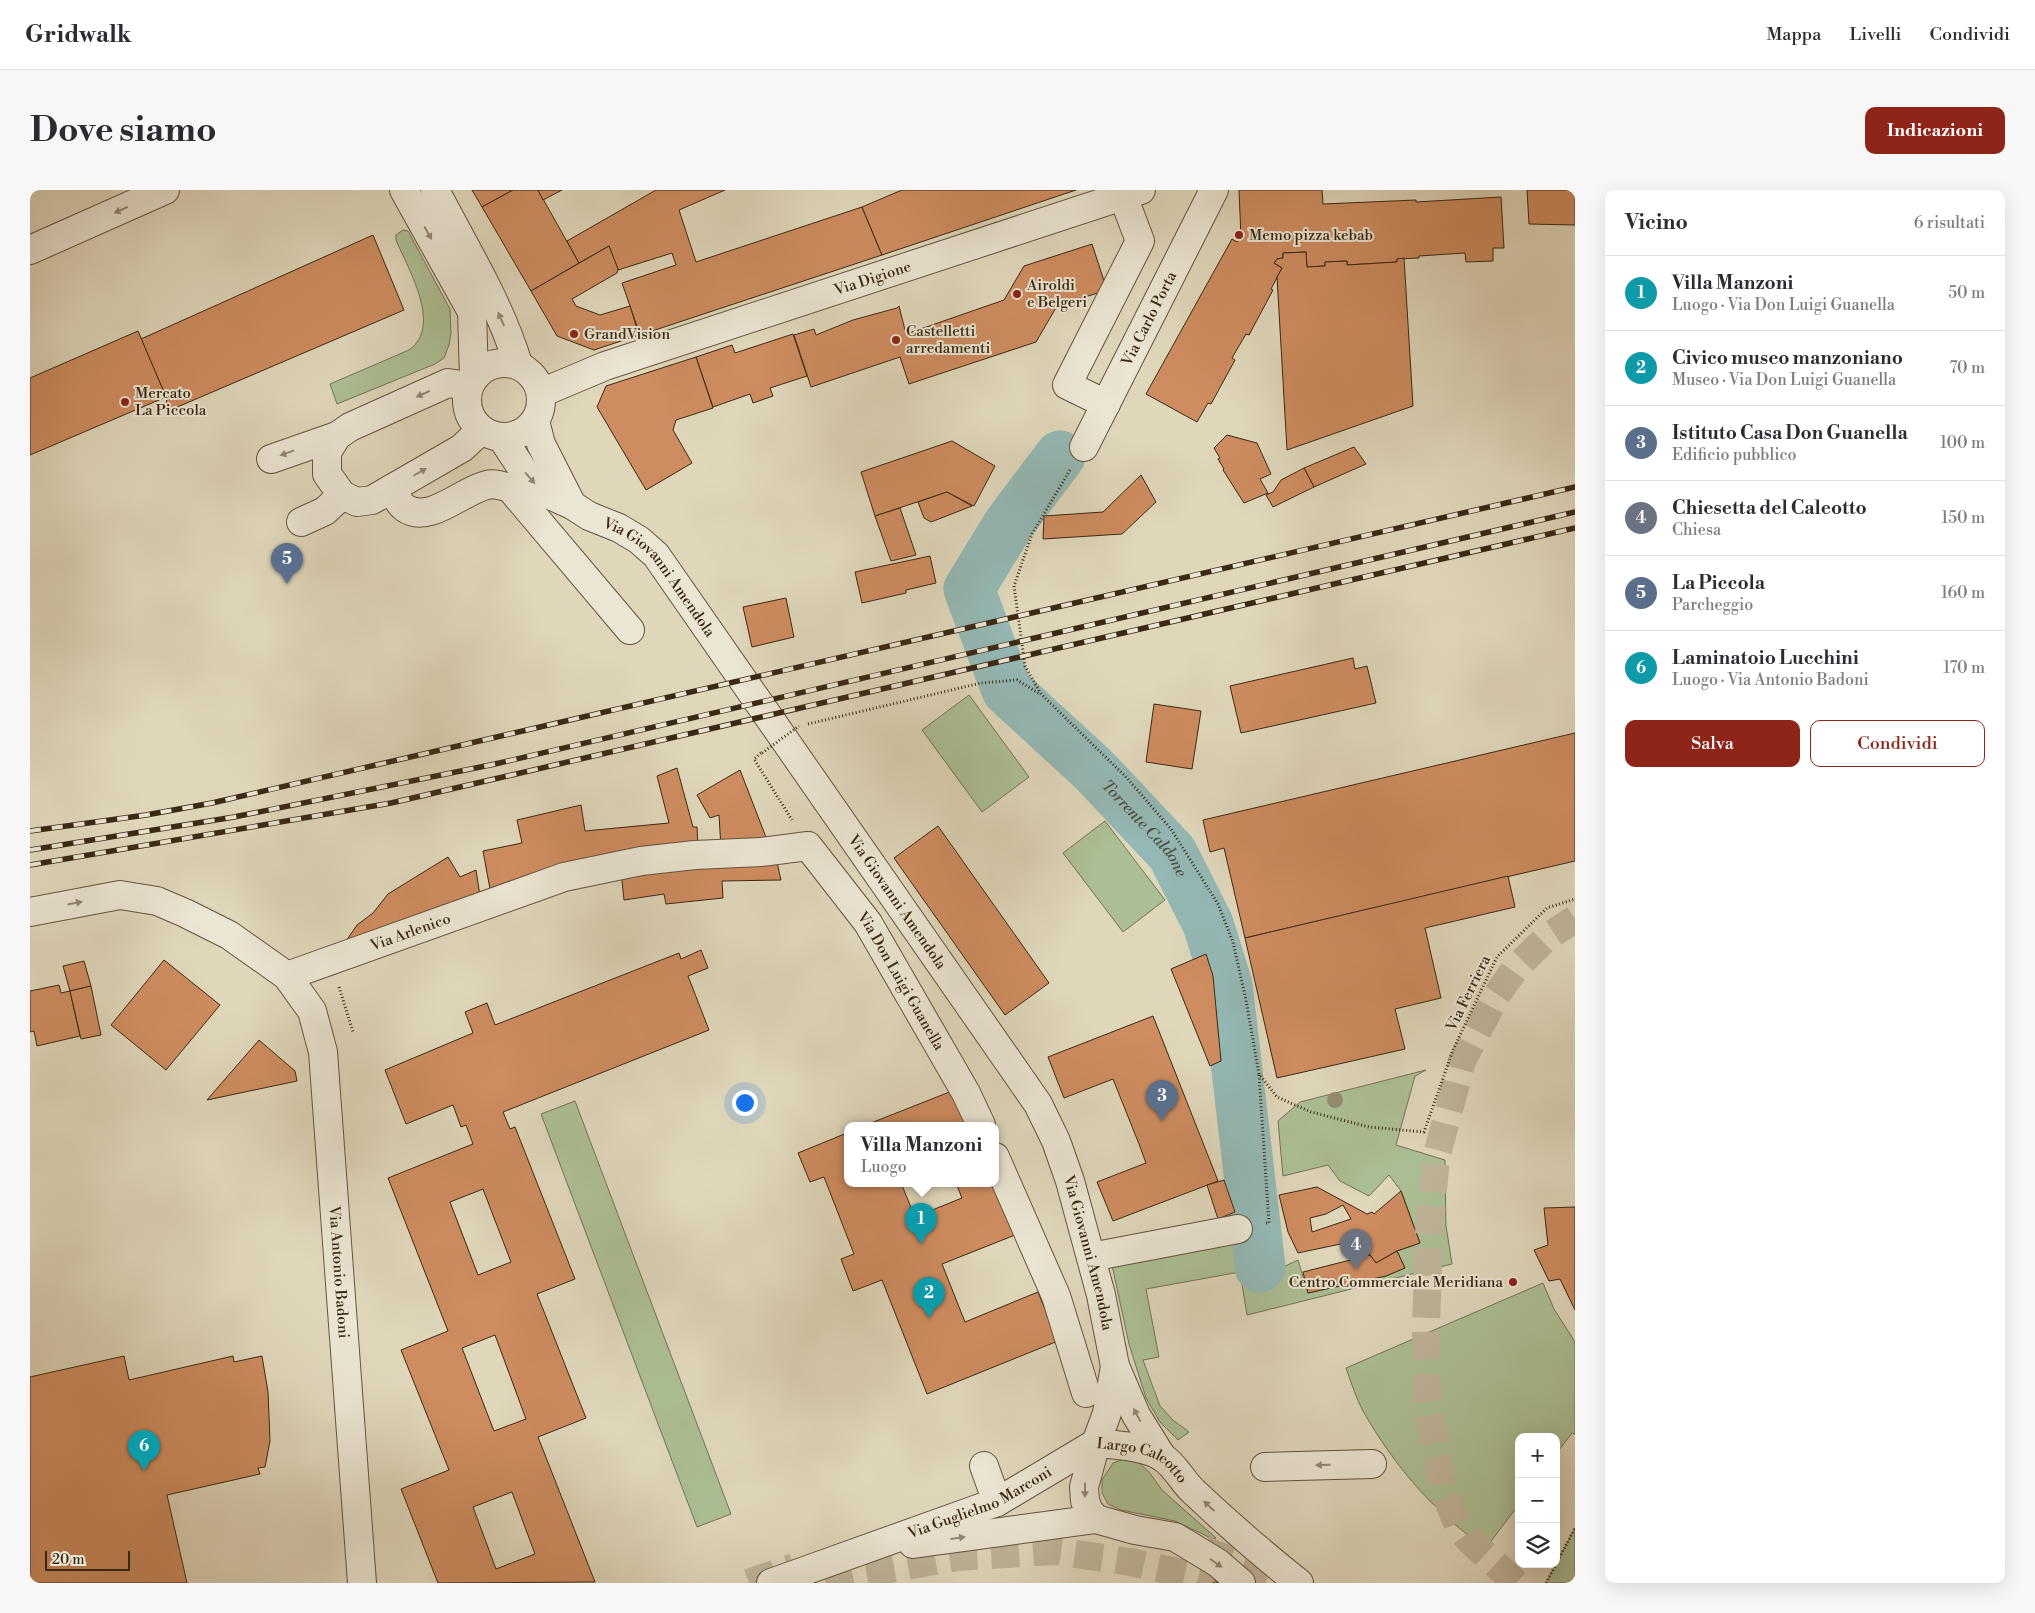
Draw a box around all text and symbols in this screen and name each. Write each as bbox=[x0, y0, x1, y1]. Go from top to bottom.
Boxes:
text: Gridwalk bbox=[25, 20, 132, 50]
text: Mappa bbox=[1766, 23, 1821, 46]
text: Livelli bbox=[1849, 23, 1902, 46]
text: Condividi bbox=[1930, 23, 2010, 46]
button: Indicazioni bbox=[1865, 107, 2005, 154]
text: Dove siamo bbox=[30, 109, 217, 152]
one-way arrow bbox=[114, 206, 128, 214]
text: Vicino bbox=[1625, 210, 1688, 236]
text: 6 risultati bbox=[1914, 213, 1985, 233]
one-way arrow bbox=[424, 225, 432, 240]
place label: Memo pizza kebab bbox=[1249, 226, 1373, 245]
marker: Memo pizza kebab bbox=[1233, 229, 1245, 241]
street label: Via Digione bbox=[831, 257, 914, 300]
street label: Via Carlo Porta bbox=[1117, 268, 1181, 370]
text: Villa Manzoni bbox=[1672, 271, 1793, 295]
place label: Airoldi e Belgeri bbox=[1026, 276, 1087, 312]
text: 1 bbox=[1637, 283, 1645, 303]
text: 50 m bbox=[1948, 283, 1985, 303]
marker: Airoldi e Belgeri bbox=[1011, 288, 1023, 300]
text: Luogo · Via Don Luigi Guanella bbox=[1672, 295, 1895, 315]
one-way arrow bbox=[497, 312, 505, 326]
place label: Castelletti arredamenti bbox=[906, 322, 990, 358]
place label: GrandVision bbox=[584, 325, 670, 344]
marker: GrandVision bbox=[568, 328, 580, 340]
marker: Castelletti arredamenti bbox=[890, 334, 902, 346]
text: Civico museo manzoniano bbox=[1672, 346, 1903, 370]
text: 2 bbox=[1636, 358, 1646, 378]
text: 70 m bbox=[1949, 358, 1985, 378]
text: Museo · Via Don Luigi Guanella bbox=[1672, 370, 1896, 390]
place label: Mercato La Piccola bbox=[135, 384, 207, 420]
one-way arrow bbox=[416, 390, 430, 398]
marker: Mercato La Piccola bbox=[119, 396, 131, 408]
text: Istituto Casa Don Guanella bbox=[1672, 421, 1908, 445]
text: 3 bbox=[1636, 433, 1646, 453]
text: 100 m bbox=[1940, 433, 1985, 453]
text: Edificio pubblico bbox=[1672, 445, 1797, 465]
one-way arrow bbox=[280, 450, 295, 457]
one-way arrow bbox=[413, 468, 426, 477]
one-way arrow bbox=[524, 471, 536, 483]
text: Chiesetta del Caleotto bbox=[1672, 496, 1867, 520]
text: 4 bbox=[1636, 508, 1646, 528]
text: 150 m bbox=[1941, 508, 1985, 528]
street label: Via Giovanni Amendola bbox=[599, 513, 719, 641]
text: Chiesa bbox=[1672, 520, 1721, 540]
pin: 5 bbox=[271, 543, 303, 584]
text: La Piccola bbox=[1672, 571, 1765, 595]
text: 5 bbox=[1636, 583, 1646, 603]
text: 160 m bbox=[1941, 583, 1985, 603]
text: Parcheggio bbox=[1672, 595, 1753, 615]
text: Laminatoio Lucchini bbox=[1672, 646, 1859, 670]
text: 6 bbox=[1636, 658, 1646, 678]
text: 170 m bbox=[1943, 658, 1985, 678]
text: Luogo · Via Antonio Badoni bbox=[1672, 670, 1869, 690]
button: Salva bbox=[1625, 720, 1800, 767]
button: Condividi bbox=[1810, 720, 1985, 767]
water label: Torrente Caldone bbox=[1097, 776, 1192, 881]
street label: Via Giovanni Amendola bbox=[843, 830, 951, 973]
one-way arrow bbox=[67, 899, 83, 907]
street label: Via Don Luigi Guanella bbox=[852, 907, 949, 1054]
street label: Via Arlenico bbox=[367, 909, 453, 956]
street label: Via Ferriera bbox=[1441, 952, 1495, 1035]
pin: 3 bbox=[1146, 1080, 1178, 1121]
your location bbox=[732, 1090, 758, 1116]
popup bbox=[844, 1122, 999, 1187]
text: Villa Manzoni bbox=[861, 1133, 982, 1157]
text: Luogo bbox=[861, 1157, 907, 1177]
street label: Via Giovanni Amendola bbox=[1058, 1172, 1117, 1333]
pin: 1 bbox=[905, 1203, 937, 1244]
street label: Via Antonio Badoni bbox=[324, 1204, 353, 1339]
pin: 4 bbox=[1340, 1229, 1372, 1270]
place label: Centro Commerciale Meridiana bbox=[1289, 1273, 1503, 1292]
marker: Centro Commerciale Meridiana bbox=[1507, 1276, 1519, 1288]
pin: 2 bbox=[913, 1277, 945, 1318]
one-way arrow bbox=[1133, 1408, 1141, 1422]
pin: 6 bbox=[128, 1430, 160, 1471]
map controls bbox=[1515, 1433, 1560, 1568]
button: + bbox=[1515, 1433, 1560, 1478]
street label: Largo Caleotto bbox=[1096, 1434, 1192, 1487]
one-way arrow bbox=[1315, 1461, 1331, 1469]
street label: Via Guglielmo Marconi bbox=[904, 1463, 1055, 1544]
button: − bbox=[1515, 1478, 1560, 1523]
one-way arrow bbox=[1081, 1482, 1089, 1498]
one-way arrow bbox=[1203, 1500, 1215, 1512]
button: layers bbox=[1515, 1523, 1560, 1568]
one-way arrow bbox=[950, 1534, 966, 1542]
scale bar bbox=[45, 1548, 130, 1571]
text: 20 m bbox=[52, 1551, 84, 1569]
one-way arrow bbox=[1210, 1558, 1223, 1568]

